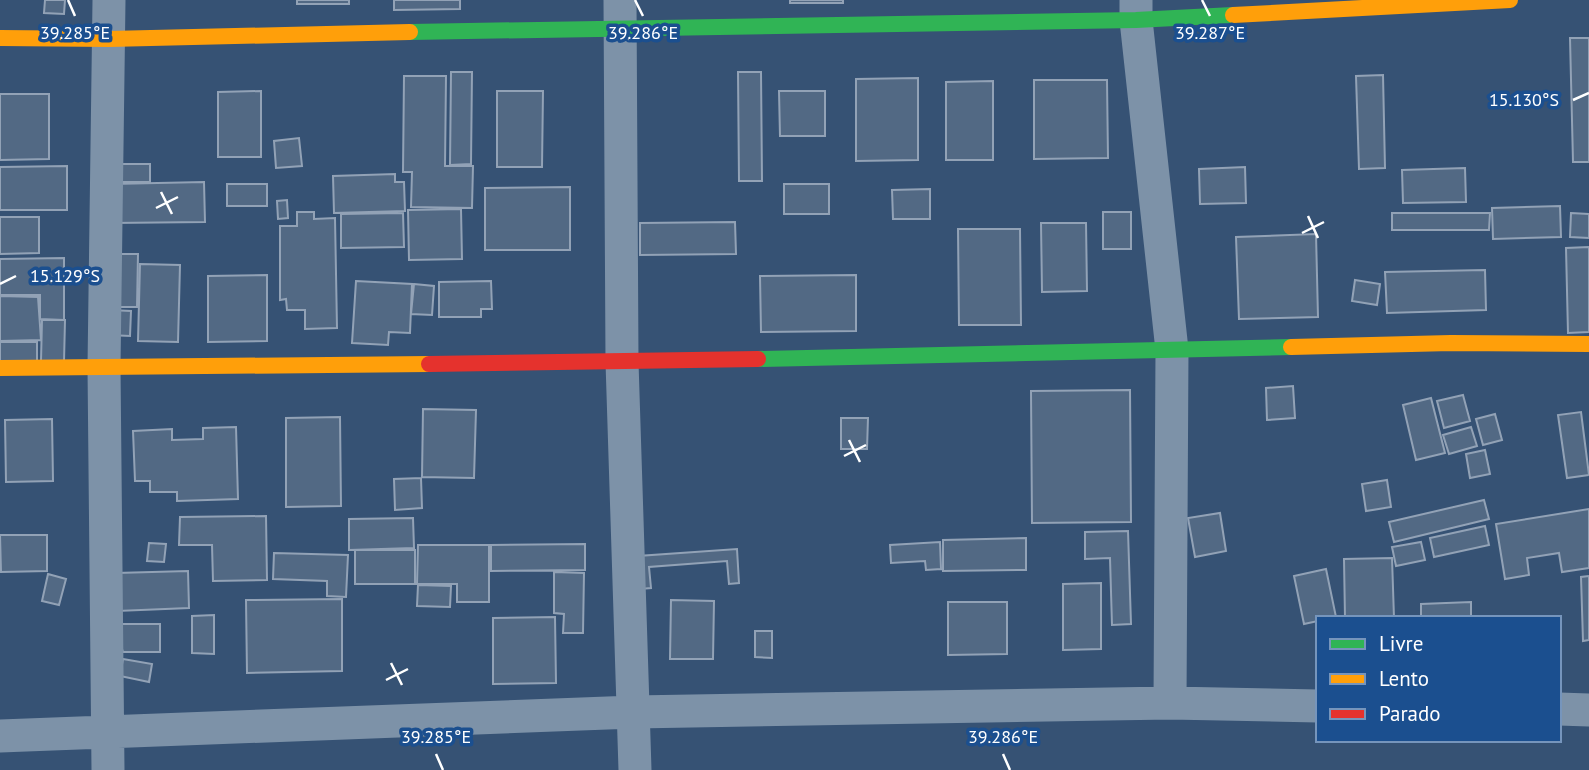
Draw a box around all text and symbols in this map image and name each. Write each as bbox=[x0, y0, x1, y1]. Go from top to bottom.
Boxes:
text: 39.285°E bbox=[40, 21, 110, 44]
text: 39.286°E bbox=[608, 21, 678, 44]
text: 39.287°E bbox=[1175, 21, 1245, 44]
text: 15.130°S bbox=[1489, 88, 1559, 111]
text: 15.129°S bbox=[30, 264, 100, 287]
legend bbox=[1316, 616, 1561, 742]
text: Livre bbox=[1379, 630, 1423, 657]
text: Lento bbox=[1379, 665, 1429, 692]
text: Parado bbox=[1379, 700, 1441, 727]
text: 39.285°E bbox=[401, 725, 471, 748]
text: 39.286°E bbox=[968, 725, 1038, 748]

